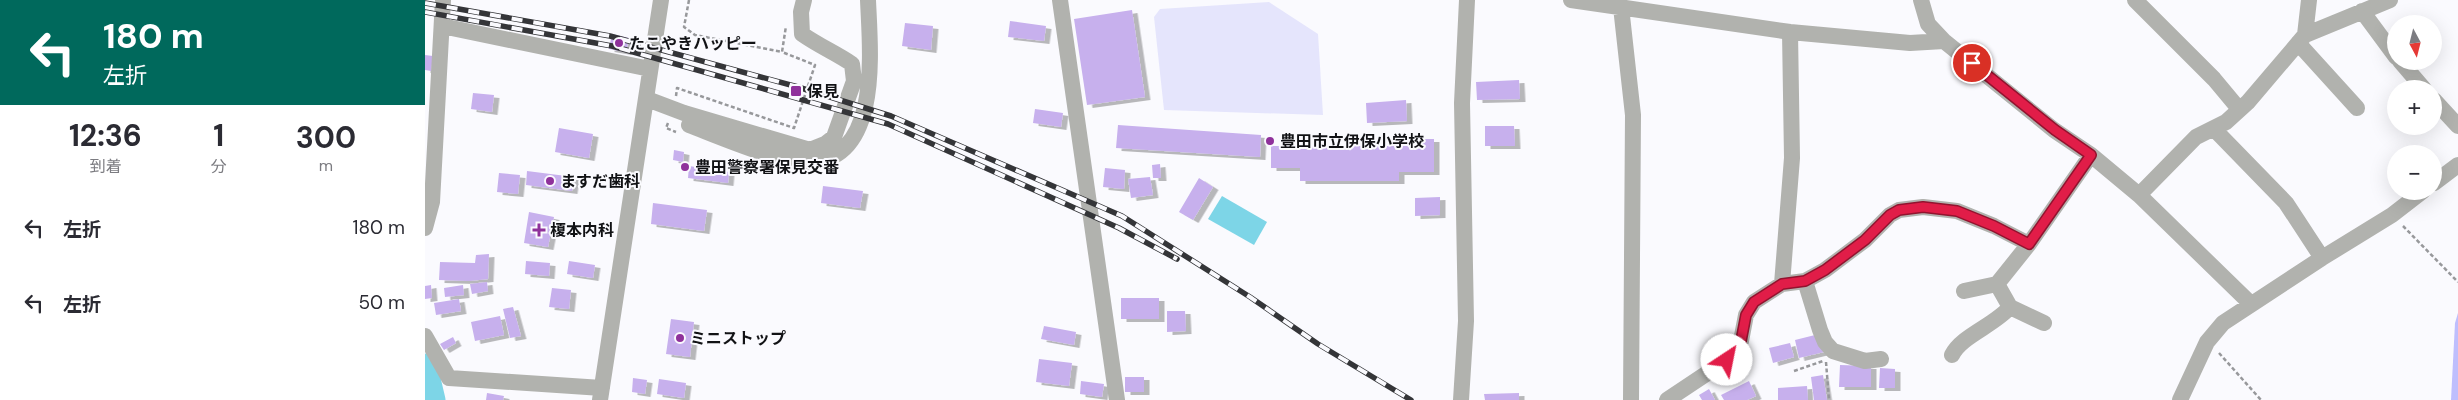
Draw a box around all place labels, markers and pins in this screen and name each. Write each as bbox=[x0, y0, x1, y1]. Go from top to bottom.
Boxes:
place label: たこやきハッピー bbox=[629, 33, 757, 54]
marker: たこやきハッピー bbox=[613, 37, 625, 49]
pin bbox=[1951, 42, 1993, 84]
place label: 保見 bbox=[807, 81, 839, 102]
marker: 保見 bbox=[789, 84, 803, 98]
place label: 豊田市立伊保小学校 bbox=[1280, 131, 1424, 152]
marker: 豊田市立伊保小学校 bbox=[1264, 135, 1276, 147]
place label: 豊田警察署保見交番 bbox=[695, 157, 839, 178]
marker: 豊田警察署保見交番 bbox=[679, 161, 691, 173]
place label: ますだ歯科 bbox=[560, 171, 640, 192]
marker: ますだ歯科 bbox=[544, 175, 556, 187]
place label: 榎本内科 bbox=[550, 220, 614, 241]
marker: 榎本内科 bbox=[532, 223, 546, 237]
place label: ミニストップ bbox=[690, 328, 786, 349]
marker: ミニストップ bbox=[674, 332, 686, 344]

